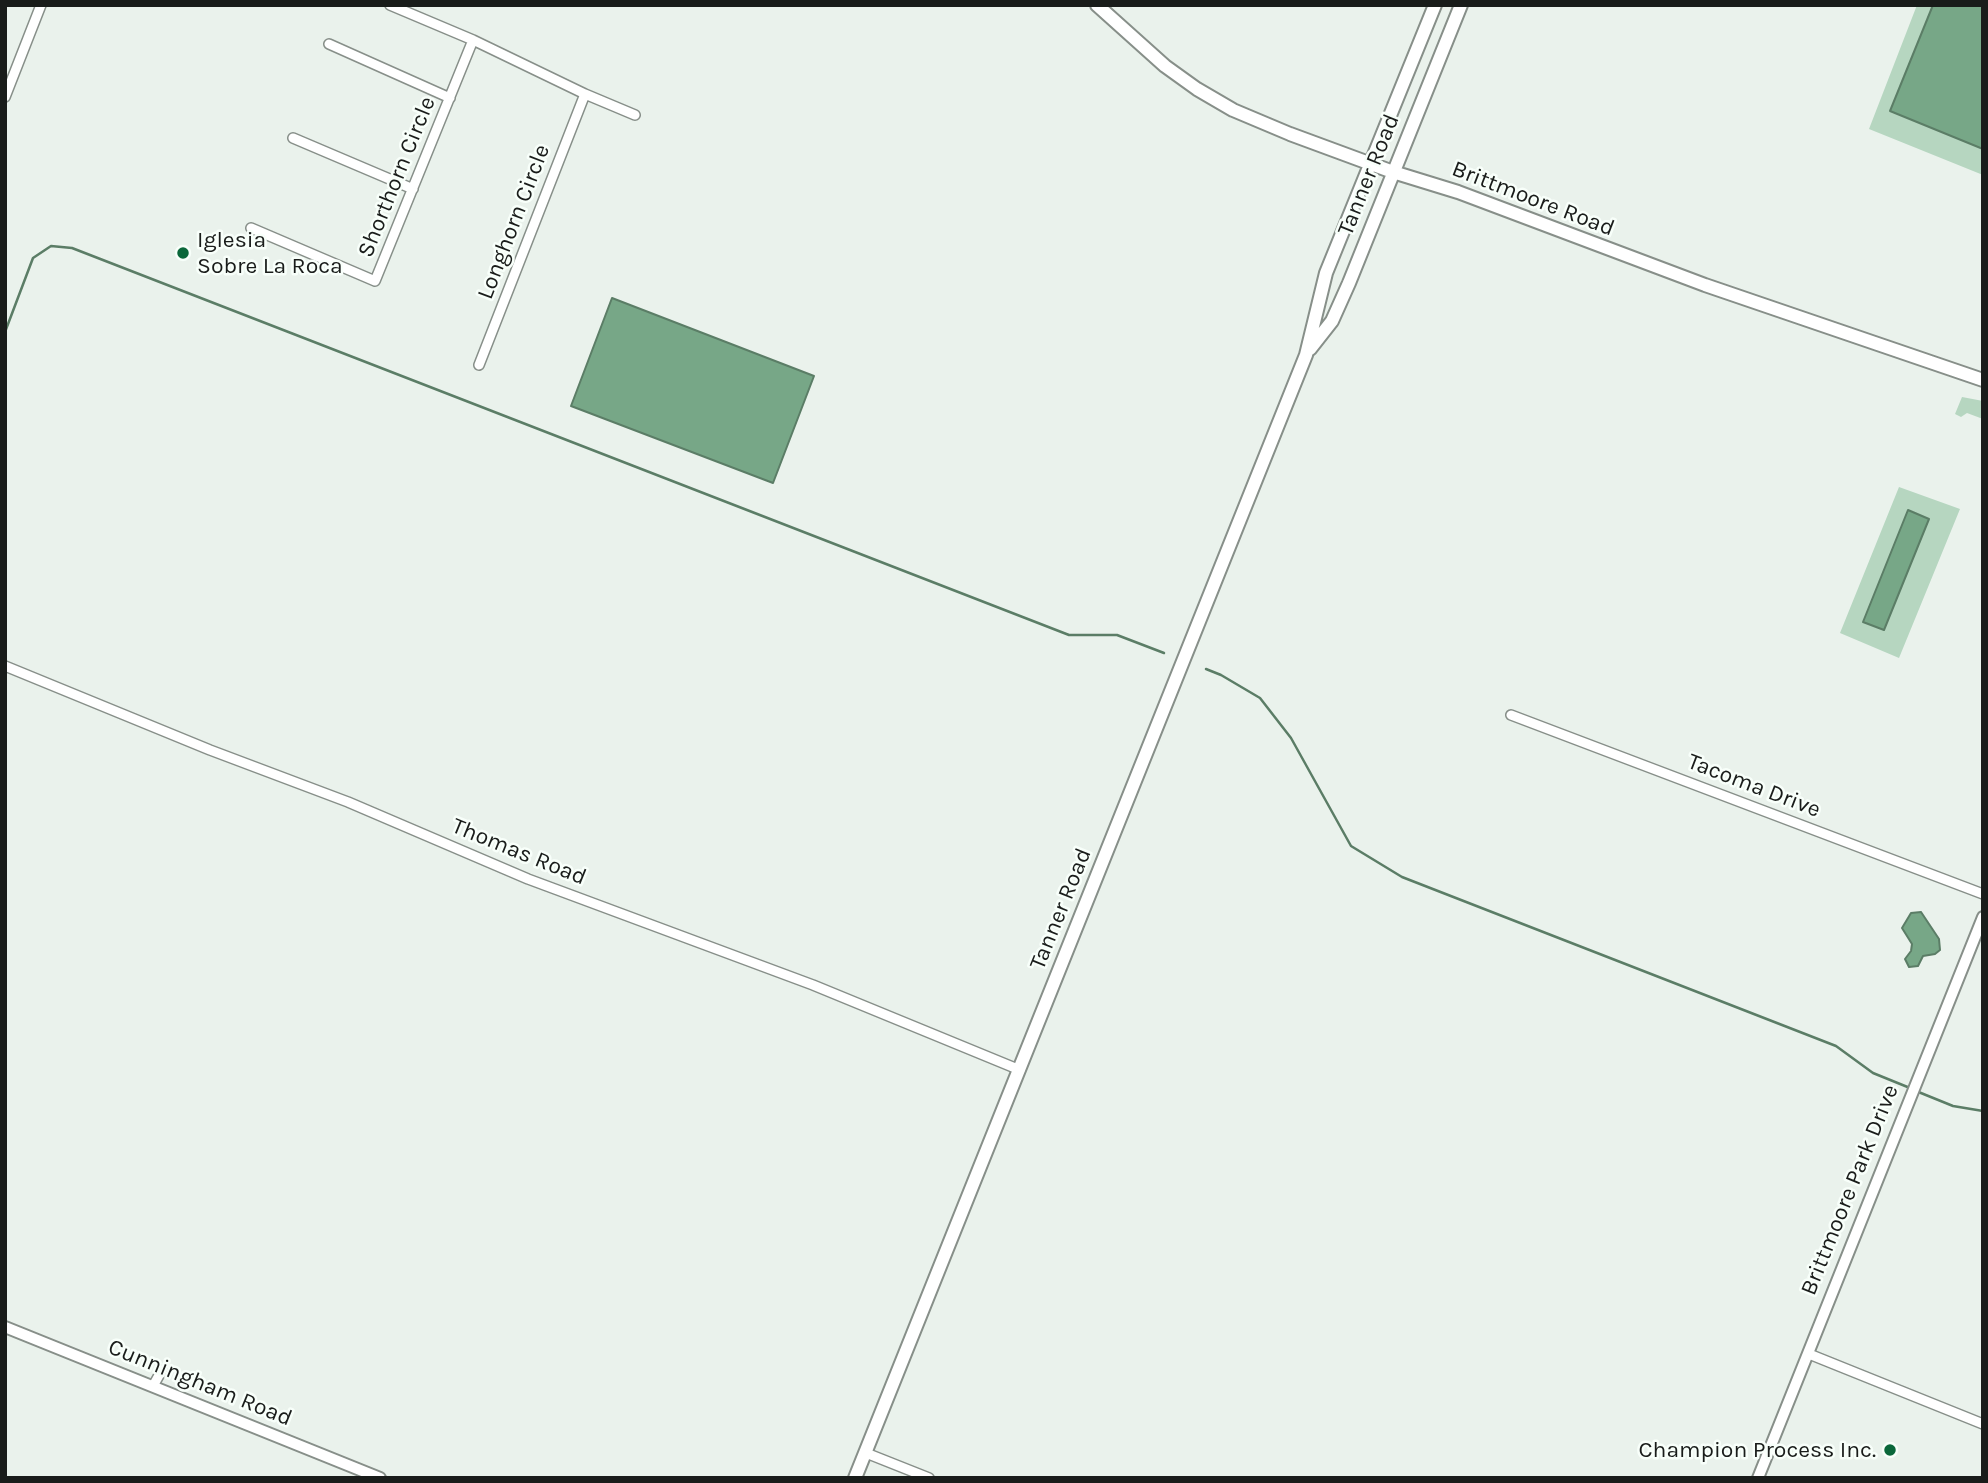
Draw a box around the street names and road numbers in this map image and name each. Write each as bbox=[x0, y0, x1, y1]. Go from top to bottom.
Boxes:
street label: Shorthorn Circle bbox=[352, 93, 442, 261]
street label: Tanner Road bbox=[1332, 110, 1406, 240]
street label: Longhorn Circle bbox=[472, 141, 556, 303]
street label: Brittmoore Road bbox=[1448, 155, 1618, 243]
street label: Tacoma Drive bbox=[1684, 748, 1824, 824]
street label: Thomas Road bbox=[448, 812, 590, 892]
street label: Tanner Road bbox=[1024, 844, 1098, 974]
street label: Brittmoore Park Drive bbox=[1795, 1081, 1905, 1299]
street label: Cunningham Road bbox=[104, 1333, 296, 1433]

